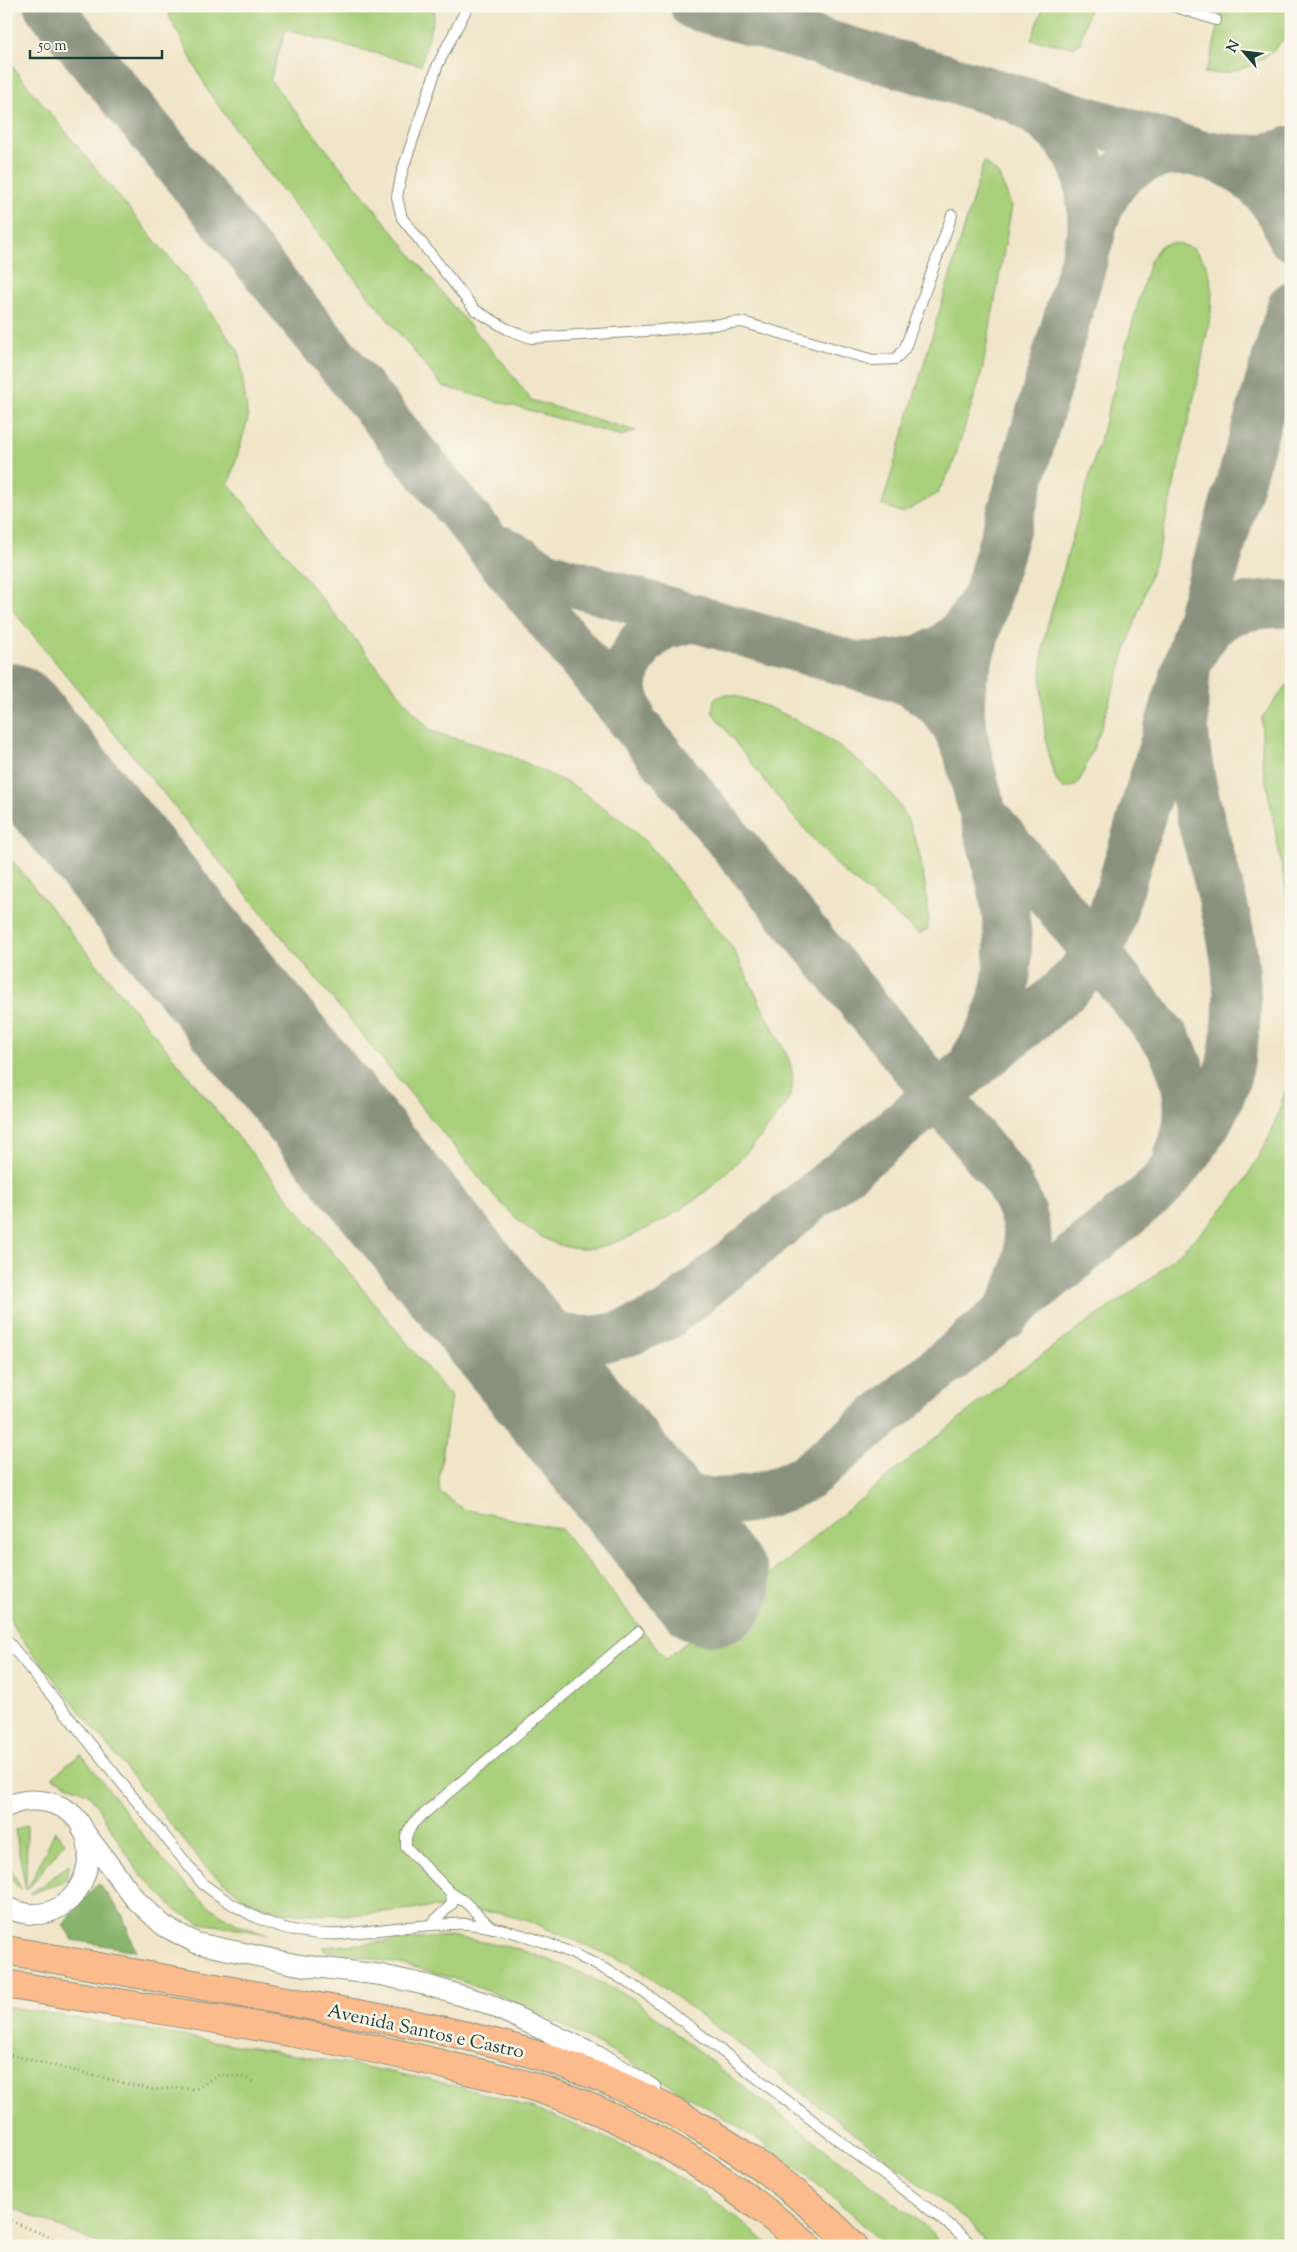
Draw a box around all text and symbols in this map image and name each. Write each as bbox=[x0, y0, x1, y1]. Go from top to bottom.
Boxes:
scale bar bbox=[30, 28, 162, 60]
north arrow bbox=[1220, 28, 1270, 78]
text: 50 m bbox=[37, 36, 67, 57]
text: N bbox=[1223, 37, 1246, 56]
street label: Avenida Santos e Castro bbox=[325, 1998, 526, 2066]

